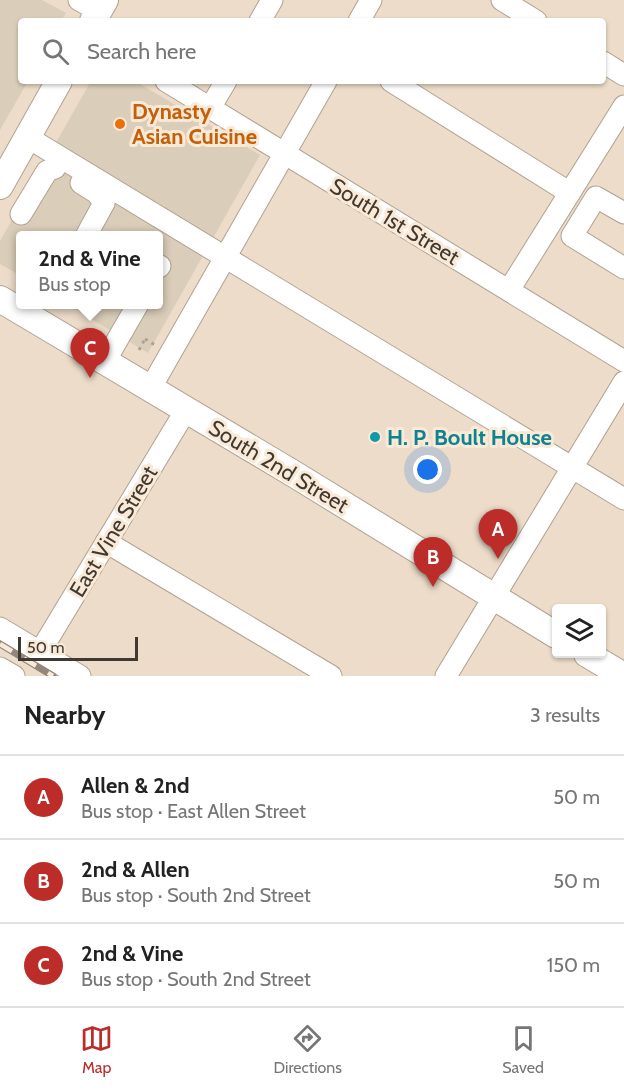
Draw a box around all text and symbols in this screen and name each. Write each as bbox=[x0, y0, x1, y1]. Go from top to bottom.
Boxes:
search box bbox=[18, 18, 606, 84]
icon: search bbox=[39, 35, 72, 68]
text: Search here bbox=[87, 38, 196, 65]
place label: Dynasty Asian Cuisine bbox=[132, 98, 257, 150]
marker: Dynasty Asian Cuisine bbox=[113, 117, 127, 131]
street label: South 1st Street bbox=[325, 172, 465, 271]
popup bbox=[16, 231, 163, 309]
text: 2nd & Vine bbox=[38, 245, 141, 272]
text: Bus stop bbox=[38, 272, 111, 296]
pin: C bbox=[70, 328, 110, 378]
street label: South 2nd Street bbox=[204, 414, 354, 519]
place label: H. P. Boult House bbox=[387, 424, 552, 451]
marker: H. P. Boult House bbox=[368, 430, 382, 444]
your location bbox=[413, 455, 442, 484]
street label: East Vine Street bbox=[64, 460, 163, 602]
pin: A bbox=[478, 510, 518, 559]
pin: B bbox=[414, 538, 452, 587]
map controls bbox=[552, 604, 606, 658]
button: layers bbox=[552, 604, 606, 658]
scale bar bbox=[18, 634, 138, 662]
text: 50 m bbox=[27, 638, 64, 657]
text: Nearby bbox=[24, 699, 105, 731]
text: 3 results bbox=[530, 703, 600, 727]
text: Allen & 2nd bbox=[81, 772, 190, 799]
text: A bbox=[37, 785, 50, 809]
text: 50 m bbox=[553, 785, 600, 809]
text: Bus stop · East Allen Street bbox=[81, 799, 306, 823]
text: 2nd & Allen bbox=[81, 856, 190, 883]
text: B bbox=[37, 869, 50, 893]
text: 50 m bbox=[553, 869, 600, 893]
text: Bus stop · South 2nd Street bbox=[81, 883, 311, 907]
text: 2nd & Vine bbox=[81, 940, 183, 967]
text: C bbox=[37, 953, 50, 977]
text: 150 m bbox=[547, 953, 600, 977]
text: Bus stop · South 2nd Street bbox=[81, 967, 311, 991]
tab: Map bbox=[80, 1022, 113, 1077]
tab: Directions bbox=[274, 1022, 342, 1077]
tab: Saved bbox=[502, 1022, 544, 1077]

